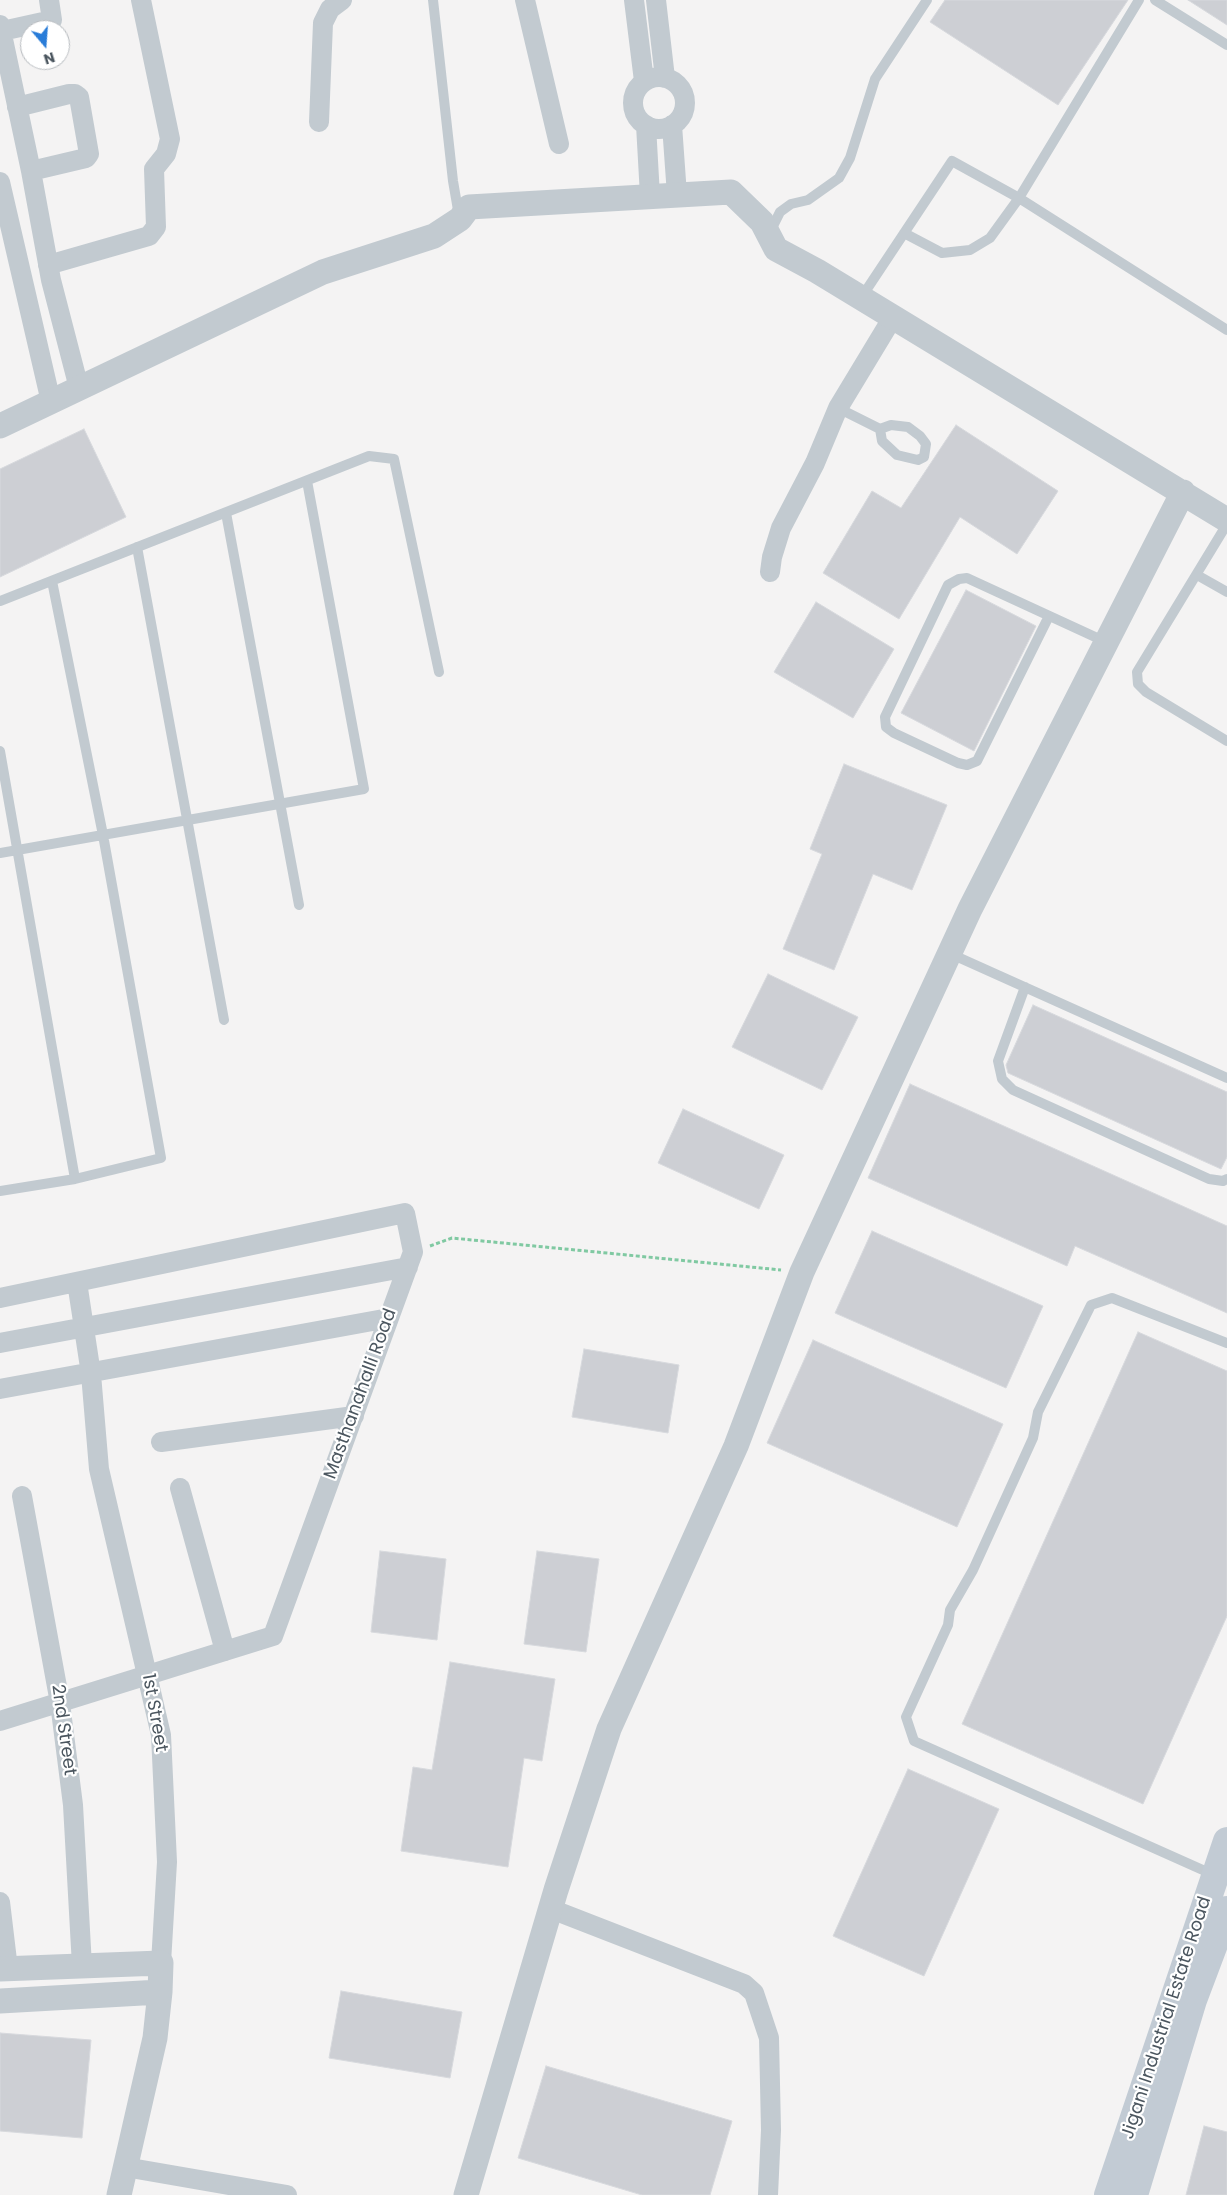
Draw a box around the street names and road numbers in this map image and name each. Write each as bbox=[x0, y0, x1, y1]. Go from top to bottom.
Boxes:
street label: Masthanahalli Road bbox=[320, 1306, 402, 1482]
street label: 1st Street bbox=[136, 1672, 172, 1754]
street label: 2nd Street bbox=[46, 1683, 80, 1777]
street label: Jigani Industrial Estate Road bbox=[1118, 1894, 1216, 2142]

